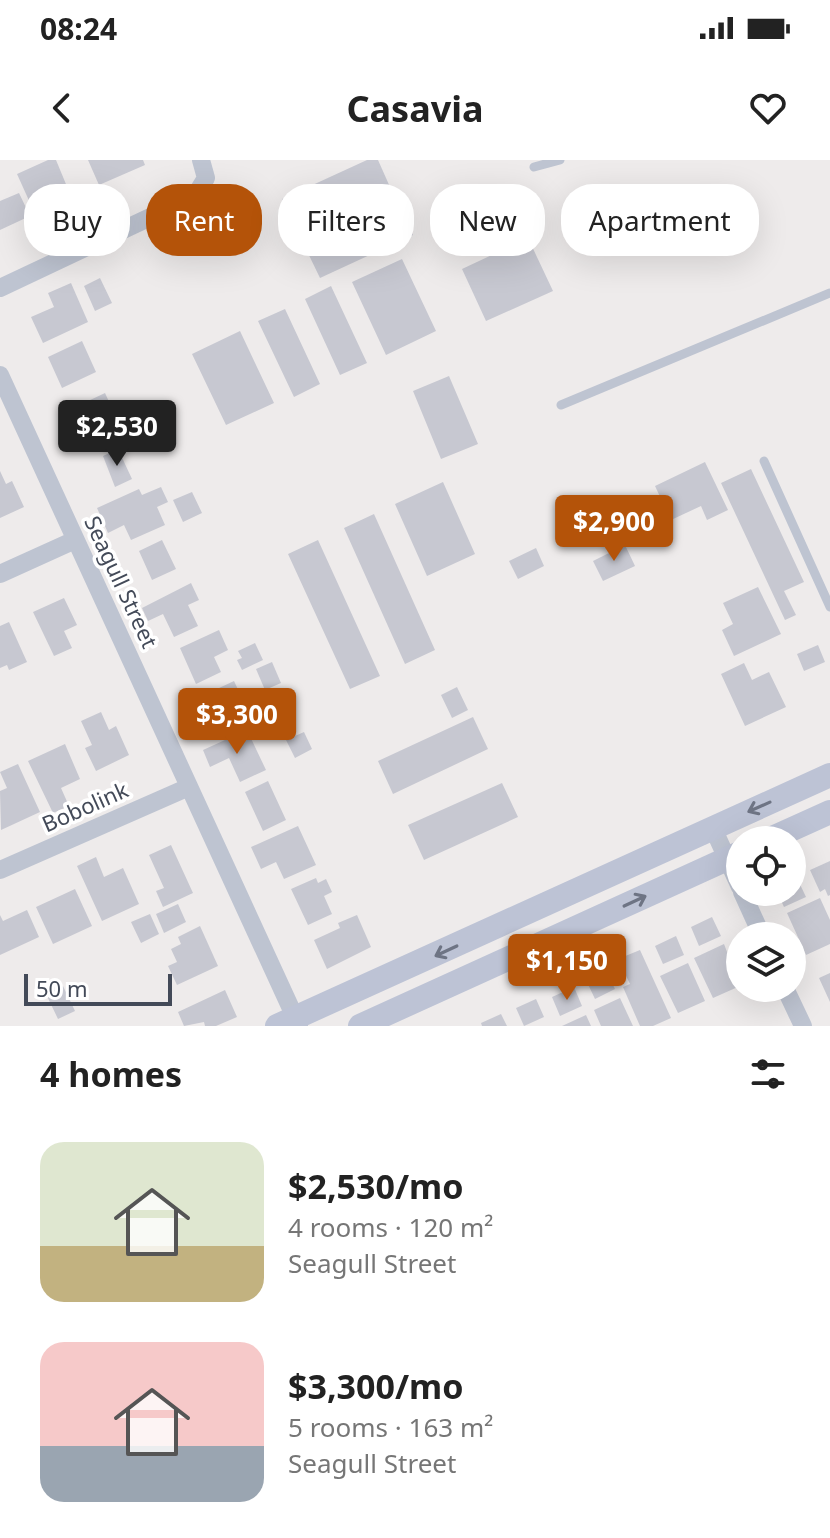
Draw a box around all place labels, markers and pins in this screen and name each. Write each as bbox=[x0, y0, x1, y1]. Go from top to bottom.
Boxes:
pin: $2,530 bbox=[52, 400, 182, 468]
pin: $2,900 bbox=[549, 495, 679, 563]
pin: $3,300 bbox=[172, 688, 302, 756]
pin: $1,150 bbox=[502, 934, 632, 1002]

